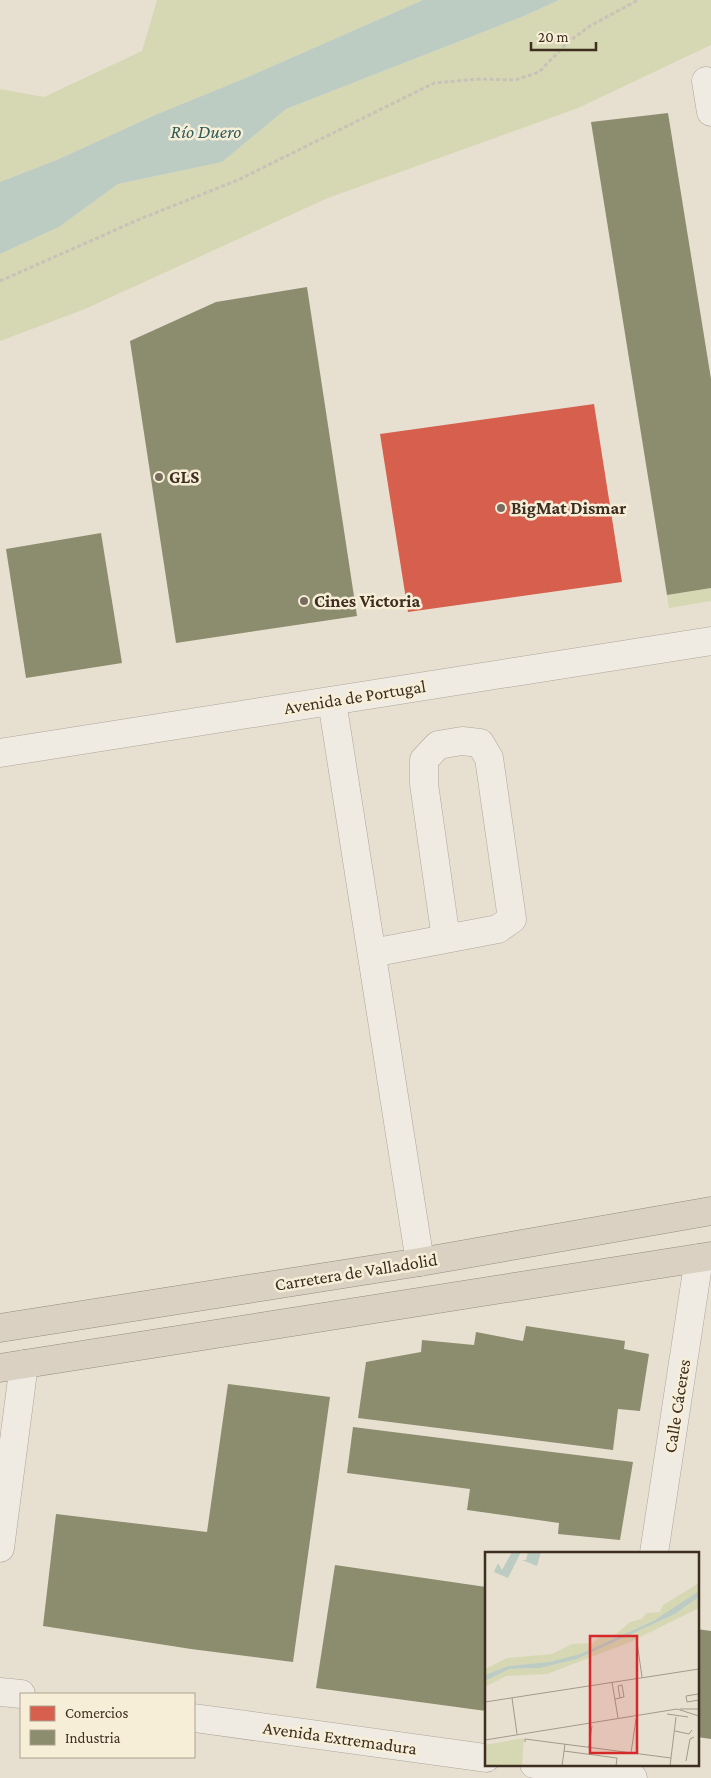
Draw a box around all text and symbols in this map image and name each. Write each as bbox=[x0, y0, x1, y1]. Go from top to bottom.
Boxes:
scale bar bbox=[531, 20, 596, 52]
text: 20 m bbox=[538, 29, 569, 45]
water label: Río Duero bbox=[171, 121, 241, 142]
place label: GLS bbox=[169, 467, 199, 487]
marker: GLS bbox=[153, 471, 165, 483]
place label: BigMat Dismar bbox=[511, 498, 627, 518]
marker: BigMat Dismar bbox=[495, 502, 507, 514]
place label: Cines Victoria bbox=[314, 591, 420, 611]
marker: Cines Victoria bbox=[298, 595, 310, 607]
street label: Avenida de Portugal bbox=[283, 676, 428, 718]
street label: Carretera de Valladolid bbox=[273, 1249, 439, 1295]
street label: Calle Cáceres bbox=[660, 1358, 694, 1454]
inset map bbox=[485, 1552, 698, 1766]
legend bbox=[20, 1693, 195, 1758]
text: Comercios bbox=[65, 1705, 128, 1721]
street label: Avenida Extremadura bbox=[262, 1717, 418, 1759]
text: Industria bbox=[65, 1730, 121, 1746]

